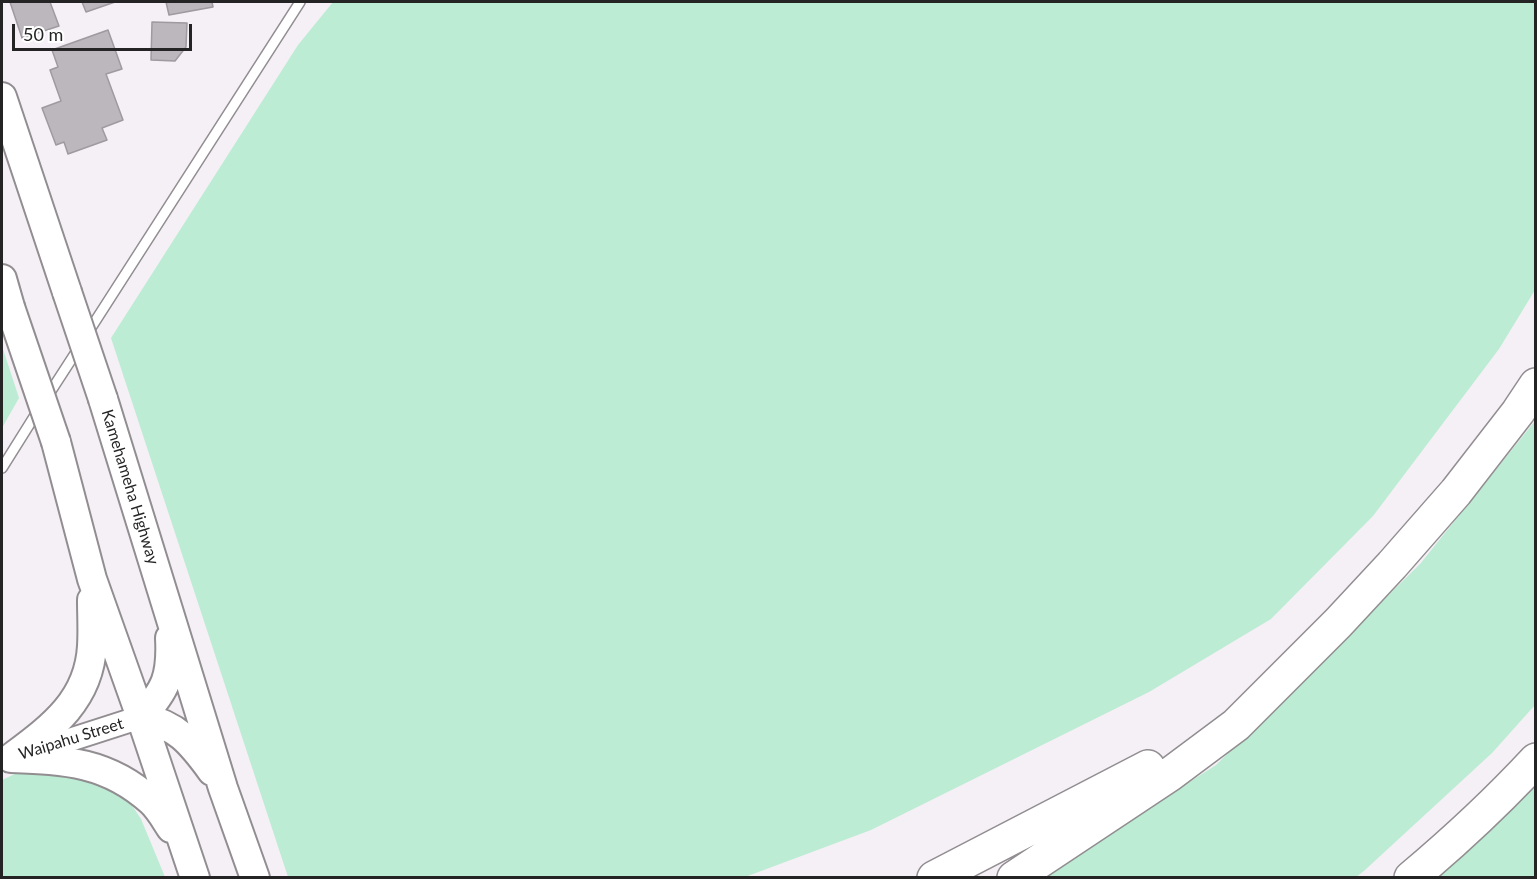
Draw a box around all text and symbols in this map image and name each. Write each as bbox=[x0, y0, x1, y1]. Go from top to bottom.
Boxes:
scale bar bbox=[15, 12, 195, 50]
text: 50 m bbox=[23, 23, 63, 45]
street label: Kamehameha Highway bbox=[97, 407, 163, 567]
street label: Waipahu Street bbox=[16, 714, 126, 764]

